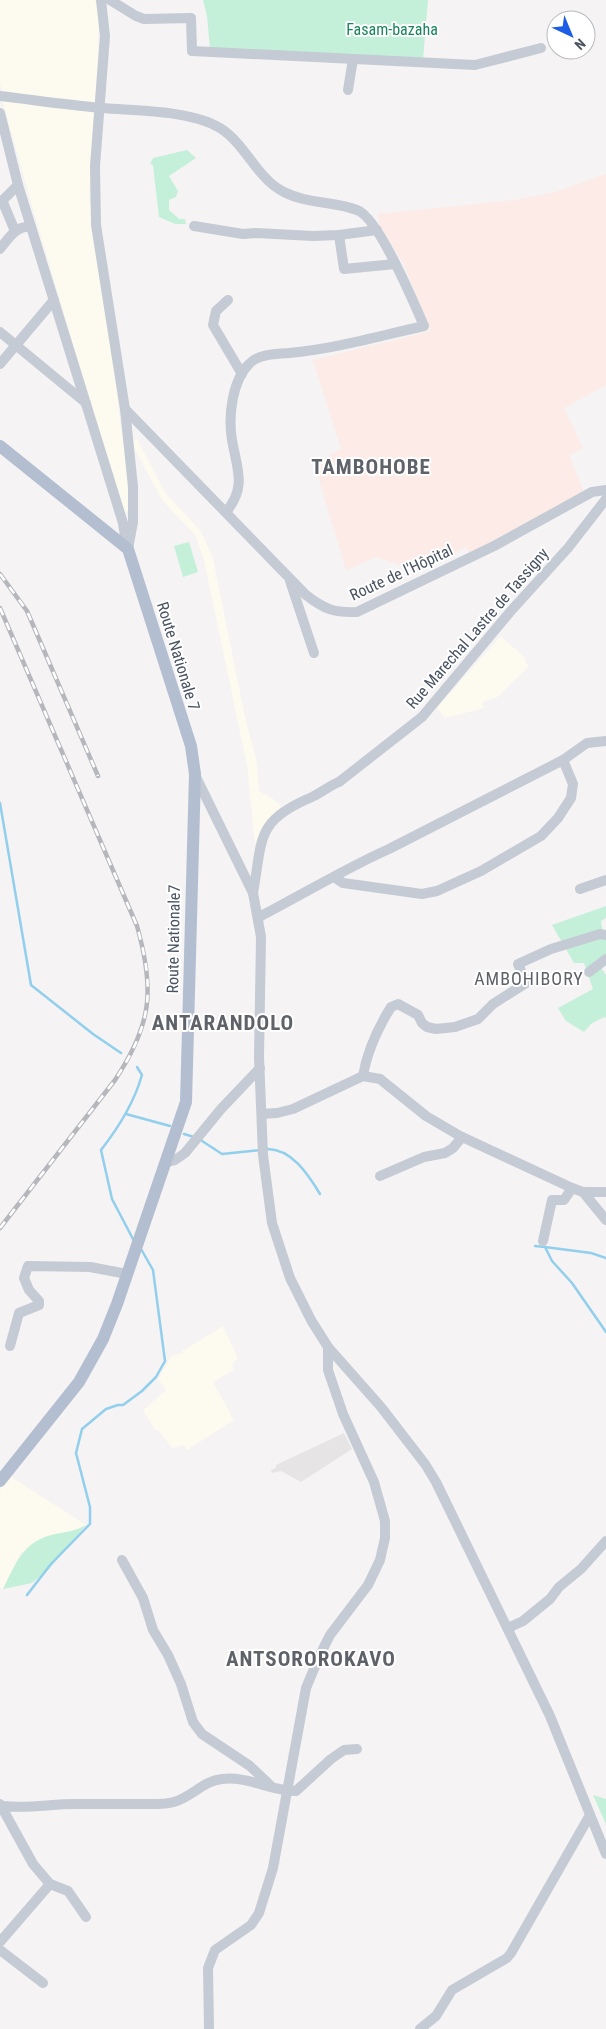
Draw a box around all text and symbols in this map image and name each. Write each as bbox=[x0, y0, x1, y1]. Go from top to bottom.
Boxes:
north arrow bbox=[546, 10, 596, 60]
park label: Fasam-bazaha bbox=[346, 20, 438, 39]
text: N bbox=[571, 36, 589, 53]
district label: TAMBOHOBE bbox=[311, 455, 431, 479]
street label: Route de l'Hôpital bbox=[347, 540, 456, 605]
street label: Rue Marechal Lastre de Tassigny bbox=[402, 544, 553, 713]
street label: Route Nationale 7 bbox=[153, 600, 204, 713]
street label: Route Nationale7 bbox=[163, 884, 184, 994]
district label: AMBOHIBORY bbox=[474, 968, 584, 989]
district label: ANTARANDOLO bbox=[152, 1011, 294, 1035]
district label: ANTSOROROKAVO bbox=[226, 1647, 396, 1671]

